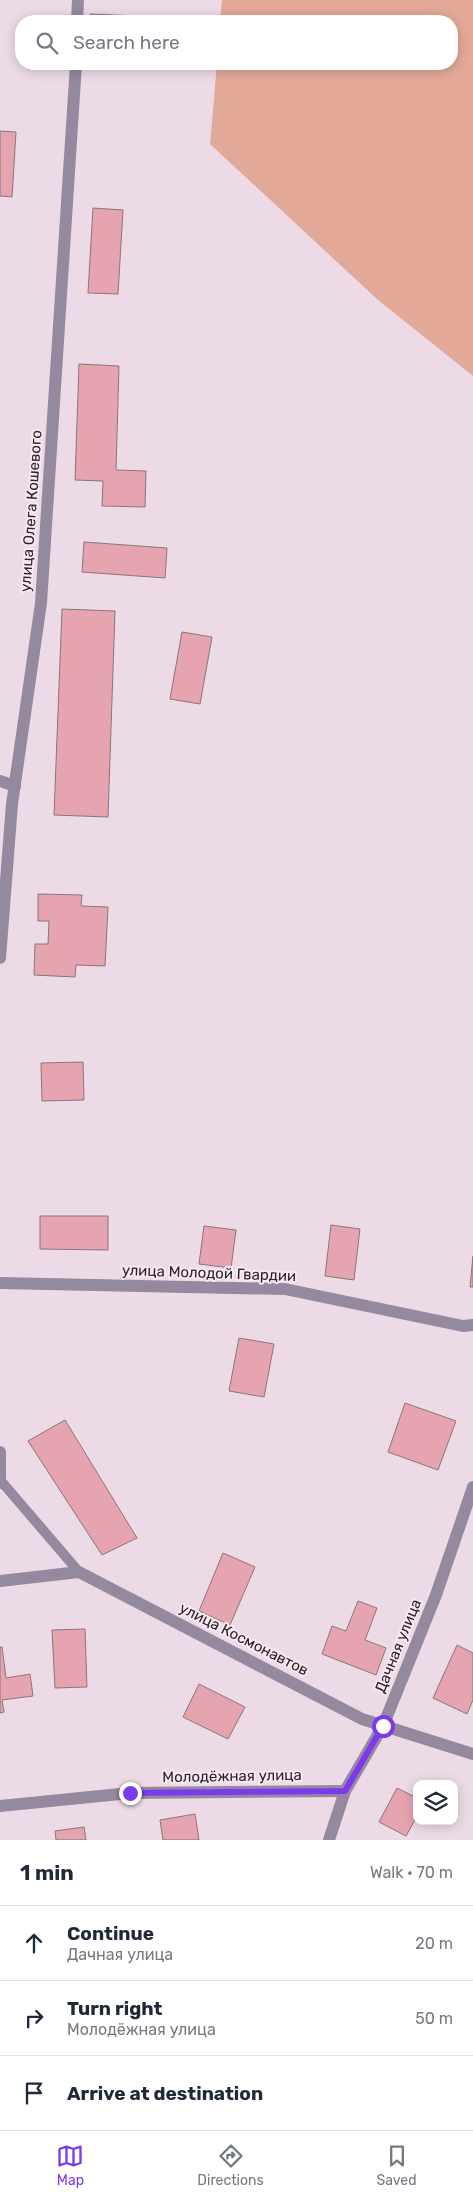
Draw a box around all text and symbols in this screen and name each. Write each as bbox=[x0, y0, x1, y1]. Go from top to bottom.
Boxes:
search box bbox=[15, 15, 458, 70]
icon: search bbox=[33, 29, 61, 57]
text: Search here bbox=[73, 31, 180, 54]
street label: улица Олега Кошевого bbox=[16, 429, 46, 593]
street label: улица Молодой Гвардии bbox=[122, 1261, 296, 1285]
street label: Дачная улица bbox=[371, 1596, 425, 1696]
street label: улица Космонавтов bbox=[177, 1599, 311, 1679]
route start bbox=[372, 1715, 395, 1738]
street label: Молодёжная улица bbox=[162, 1766, 302, 1786]
map controls bbox=[413, 1780, 458, 1825]
button: layers bbox=[413, 1780, 458, 1825]
route end bbox=[119, 1782, 142, 1805]
text: 1 min bbox=[20, 1860, 74, 1885]
text: Walk · 70 m bbox=[370, 1863, 453, 1882]
text: Continue bbox=[67, 1922, 154, 1945]
icon: ahead bbox=[20, 1929, 48, 1957]
text: 20 m bbox=[415, 1934, 453, 1953]
text: Дачная улица bbox=[67, 1945, 173, 1964]
text: Turn right bbox=[67, 1997, 162, 2020]
icon: right bbox=[20, 2004, 48, 2032]
text: 50 m bbox=[415, 2009, 453, 2028]
text: Молодёжная улица bbox=[67, 2020, 216, 2039]
icon: arrive bbox=[20, 2079, 48, 2107]
text: Arrive at destination bbox=[67, 2082, 263, 2105]
tab: Map bbox=[56, 2142, 84, 2189]
tab: Directions bbox=[197, 2142, 264, 2189]
tab: Saved bbox=[377, 2142, 417, 2189]

